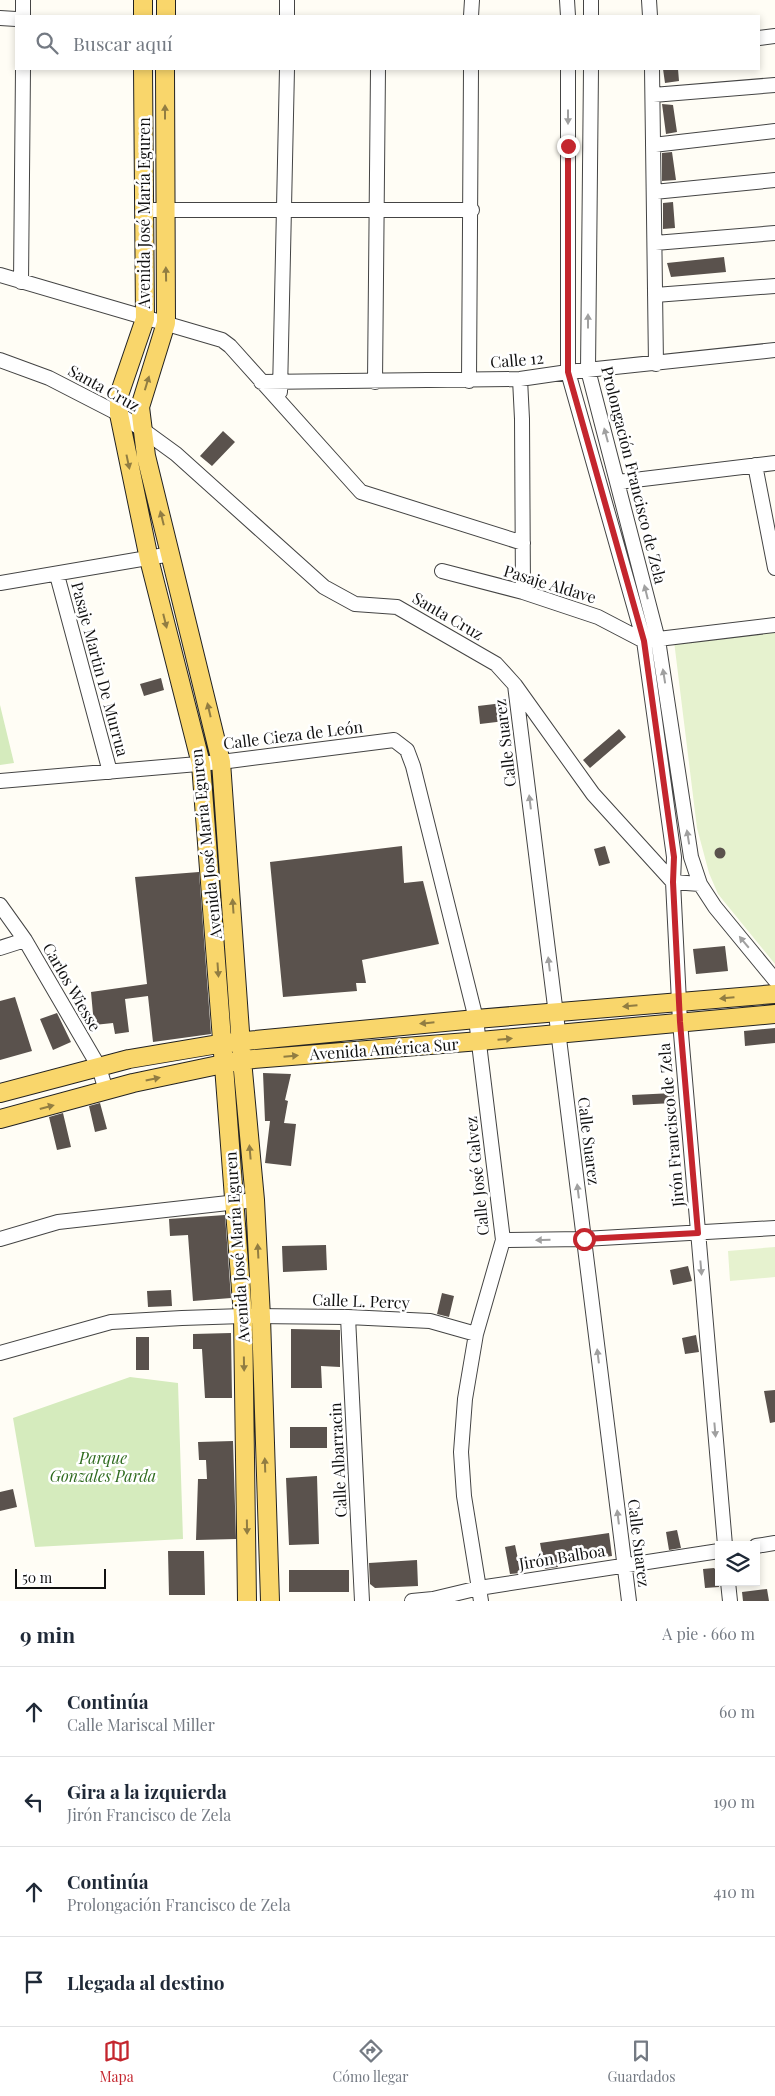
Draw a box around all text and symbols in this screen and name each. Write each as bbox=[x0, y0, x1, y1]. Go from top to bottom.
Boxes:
search box bbox=[15, 15, 760, 70]
icon: search bbox=[33, 29, 61, 57]
text: Buscar aquí bbox=[73, 30, 173, 56]
one-way arrow bbox=[161, 103, 169, 119]
one-way arrow bbox=[564, 110, 572, 126]
street label: Avenida José María Eguren bbox=[133, 117, 154, 310]
route end bbox=[557, 135, 580, 158]
one-way arrow bbox=[162, 266, 170, 282]
one-way arrow bbox=[584, 313, 592, 329]
street label: Calle 12 bbox=[489, 347, 545, 372]
street label: Santa Cruz bbox=[65, 359, 144, 416]
street label: Prolongación Francisco de Zela bbox=[597, 364, 672, 586]
one-way arrow bbox=[144, 375, 152, 390]
one-way arrow bbox=[601, 428, 609, 443]
one-way arrow bbox=[124, 455, 132, 470]
one-way arrow bbox=[158, 511, 166, 526]
street label: Pasaje Aldave bbox=[501, 560, 599, 608]
street label: Pasaje Martin De Murrua bbox=[67, 579, 134, 758]
one-way arrow bbox=[642, 585, 650, 600]
street label: Santa Cruz bbox=[409, 587, 488, 645]
one-way arrow bbox=[161, 613, 169, 628]
one-way arrow bbox=[659, 668, 667, 684]
street label: Calle Suarez bbox=[489, 698, 520, 788]
one-way arrow bbox=[205, 703, 213, 718]
street label: Calle Cieza de León bbox=[222, 715, 364, 753]
street label: Avenida José María Eguren bbox=[185, 747, 226, 941]
one-way arrow bbox=[526, 794, 534, 810]
one-way arrow bbox=[684, 829, 692, 845]
one-way arrow bbox=[228, 898, 236, 914]
one-way arrow bbox=[739, 936, 750, 948]
street label: Carlos Wiesse bbox=[39, 939, 106, 1035]
one-way arrow bbox=[545, 955, 553, 971]
one-way arrow bbox=[215, 963, 223, 979]
one-way arrow bbox=[719, 994, 735, 1002]
one-way arrow bbox=[622, 1002, 638, 1010]
one-way arrow bbox=[419, 1020, 435, 1028]
street label: Avenida América Sur bbox=[308, 1033, 459, 1064]
one-way arrow bbox=[497, 1035, 513, 1043]
street label: Jirón Francisco de Zela bbox=[653, 1042, 688, 1209]
one-way arrow bbox=[283, 1052, 299, 1060]
one-way arrow bbox=[145, 1074, 161, 1082]
street label: Calle Suarez bbox=[574, 1096, 605, 1186]
one-way arrow bbox=[40, 1102, 55, 1110]
street label: Calle José Galvez bbox=[460, 1115, 493, 1237]
one-way arrow bbox=[246, 1144, 254, 1160]
street label: Avenida José María Eguren bbox=[219, 1150, 254, 1344]
one-way arrow bbox=[573, 1182, 581, 1198]
route start bbox=[573, 1228, 596, 1251]
one-way arrow bbox=[535, 1236, 551, 1244]
one-way arrow bbox=[253, 1242, 261, 1258]
one-way arrow bbox=[697, 1260, 705, 1276]
street label: Calle L. Percy bbox=[312, 1288, 410, 1313]
one-way arrow bbox=[594, 1348, 602, 1364]
one-way arrow bbox=[240, 1357, 248, 1373]
street label: Calle Albarracin bbox=[324, 1401, 351, 1518]
one-way arrow bbox=[712, 1422, 720, 1438]
park label: Parque Gonzales Parda bbox=[50, 1447, 156, 1486]
one-way arrow bbox=[261, 1457, 269, 1473]
street label: Calle Suarez bbox=[624, 1498, 655, 1588]
one-way arrow bbox=[614, 1509, 622, 1525]
one-way arrow bbox=[243, 1519, 251, 1535]
street label: Jirón Balboa bbox=[516, 1539, 607, 1574]
map controls bbox=[715, 1541, 760, 1586]
button: layers bbox=[715, 1541, 760, 1586]
scale bar bbox=[15, 1566, 106, 1589]
text: 50 m bbox=[22, 1568, 52, 1587]
text: 9 min bbox=[20, 1620, 75, 1648]
text: A pie · 660 m bbox=[662, 1623, 755, 1644]
text: Continúa bbox=[67, 1688, 149, 1714]
icon: ahead bbox=[20, 1698, 48, 1726]
text: 60 m bbox=[719, 1701, 755, 1722]
text: Calle Mariscal Miller bbox=[67, 1714, 215, 1735]
text: Gira a la izquierda bbox=[67, 1778, 227, 1804]
icon: left bbox=[20, 1788, 48, 1816]
text: 190 m bbox=[713, 1791, 755, 1812]
text: Jirón Francisco de Zela bbox=[67, 1804, 231, 1825]
text: Continúa bbox=[67, 1868, 149, 1894]
icon: ahead bbox=[20, 1878, 48, 1906]
text: 410 m bbox=[713, 1881, 755, 1902]
text: Prolongación Francisco de Zela bbox=[67, 1894, 291, 1915]
icon: arrive bbox=[20, 1968, 48, 1996]
text: Llegada al destino bbox=[67, 1969, 225, 1995]
tab: Mapa bbox=[99, 2037, 134, 2086]
tab: Cómo llegar bbox=[333, 2037, 409, 2086]
tab: Guardados bbox=[607, 2037, 676, 2086]

